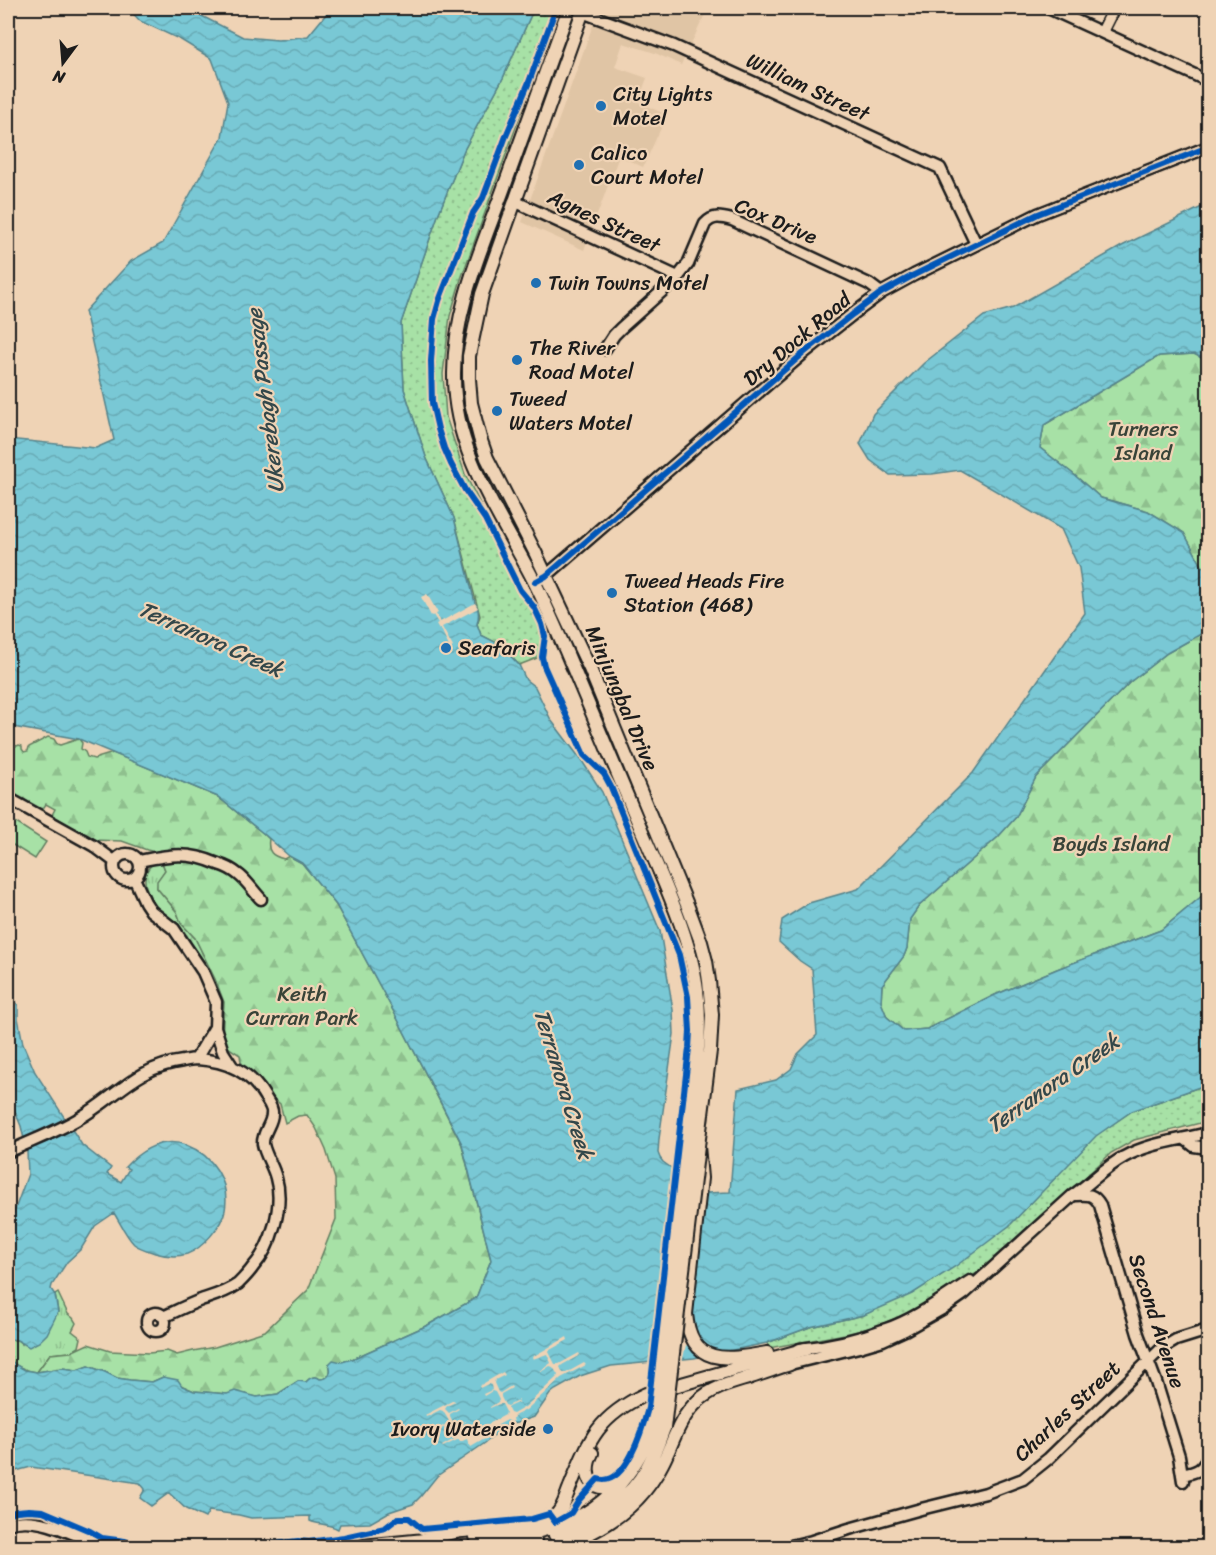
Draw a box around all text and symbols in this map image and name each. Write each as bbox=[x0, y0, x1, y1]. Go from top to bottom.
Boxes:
north arrow bbox=[33, 33, 93, 93]
street label: William Street bbox=[740, 42, 878, 133]
text: N bbox=[49, 61, 69, 93]
place label: City Lights Motel bbox=[613, 75, 713, 137]
marker: City Lights Motel bbox=[594, 99, 608, 113]
place label: Calico Court Motel bbox=[591, 134, 704, 196]
marker: Calico Court Motel bbox=[572, 158, 586, 172]
street label: Agnes Street bbox=[540, 178, 668, 264]
street label: Cox Drive bbox=[729, 187, 823, 255]
place label: Twin Towns Motel bbox=[548, 264, 709, 302]
marker: Twin Towns Motel bbox=[529, 276, 543, 290]
street label: Dry Dock Road bbox=[734, 281, 861, 396]
water label: Ukerebagh Passage bbox=[234, 304, 296, 495]
place label: The River Road Motel bbox=[529, 329, 635, 391]
marker: The River Road Motel bbox=[510, 353, 524, 367]
place label: Tweed Waters Motel bbox=[509, 380, 633, 442]
marker: Tweed Waters Motel bbox=[490, 404, 504, 418]
park label: Turners Island bbox=[1108, 410, 1178, 472]
place label: Tweed Heads Fire Station (468) bbox=[624, 562, 784, 624]
marker: Tweed Heads Fire Station (468) bbox=[605, 586, 619, 600]
water label: Terranora Creek bbox=[132, 590, 291, 689]
street label: Minjungbal Drive bbox=[574, 619, 670, 777]
place label: Seafaris bbox=[458, 629, 536, 667]
marker: Seafaris bbox=[439, 641, 453, 655]
park label: Boyds Island bbox=[1053, 825, 1171, 863]
park label: Keith Curran Park bbox=[246, 975, 358, 1037]
water label: Terranora Creek bbox=[523, 1004, 606, 1165]
water label: Terranora Creek bbox=[978, 1022, 1129, 1144]
street label: Second Avenue bbox=[1117, 1249, 1197, 1394]
street label: Charles Street bbox=[1004, 1351, 1130, 1471]
place label: Ivory Waterside bbox=[391, 1410, 536, 1448]
marker: Ivory Waterside bbox=[541, 1422, 555, 1436]

